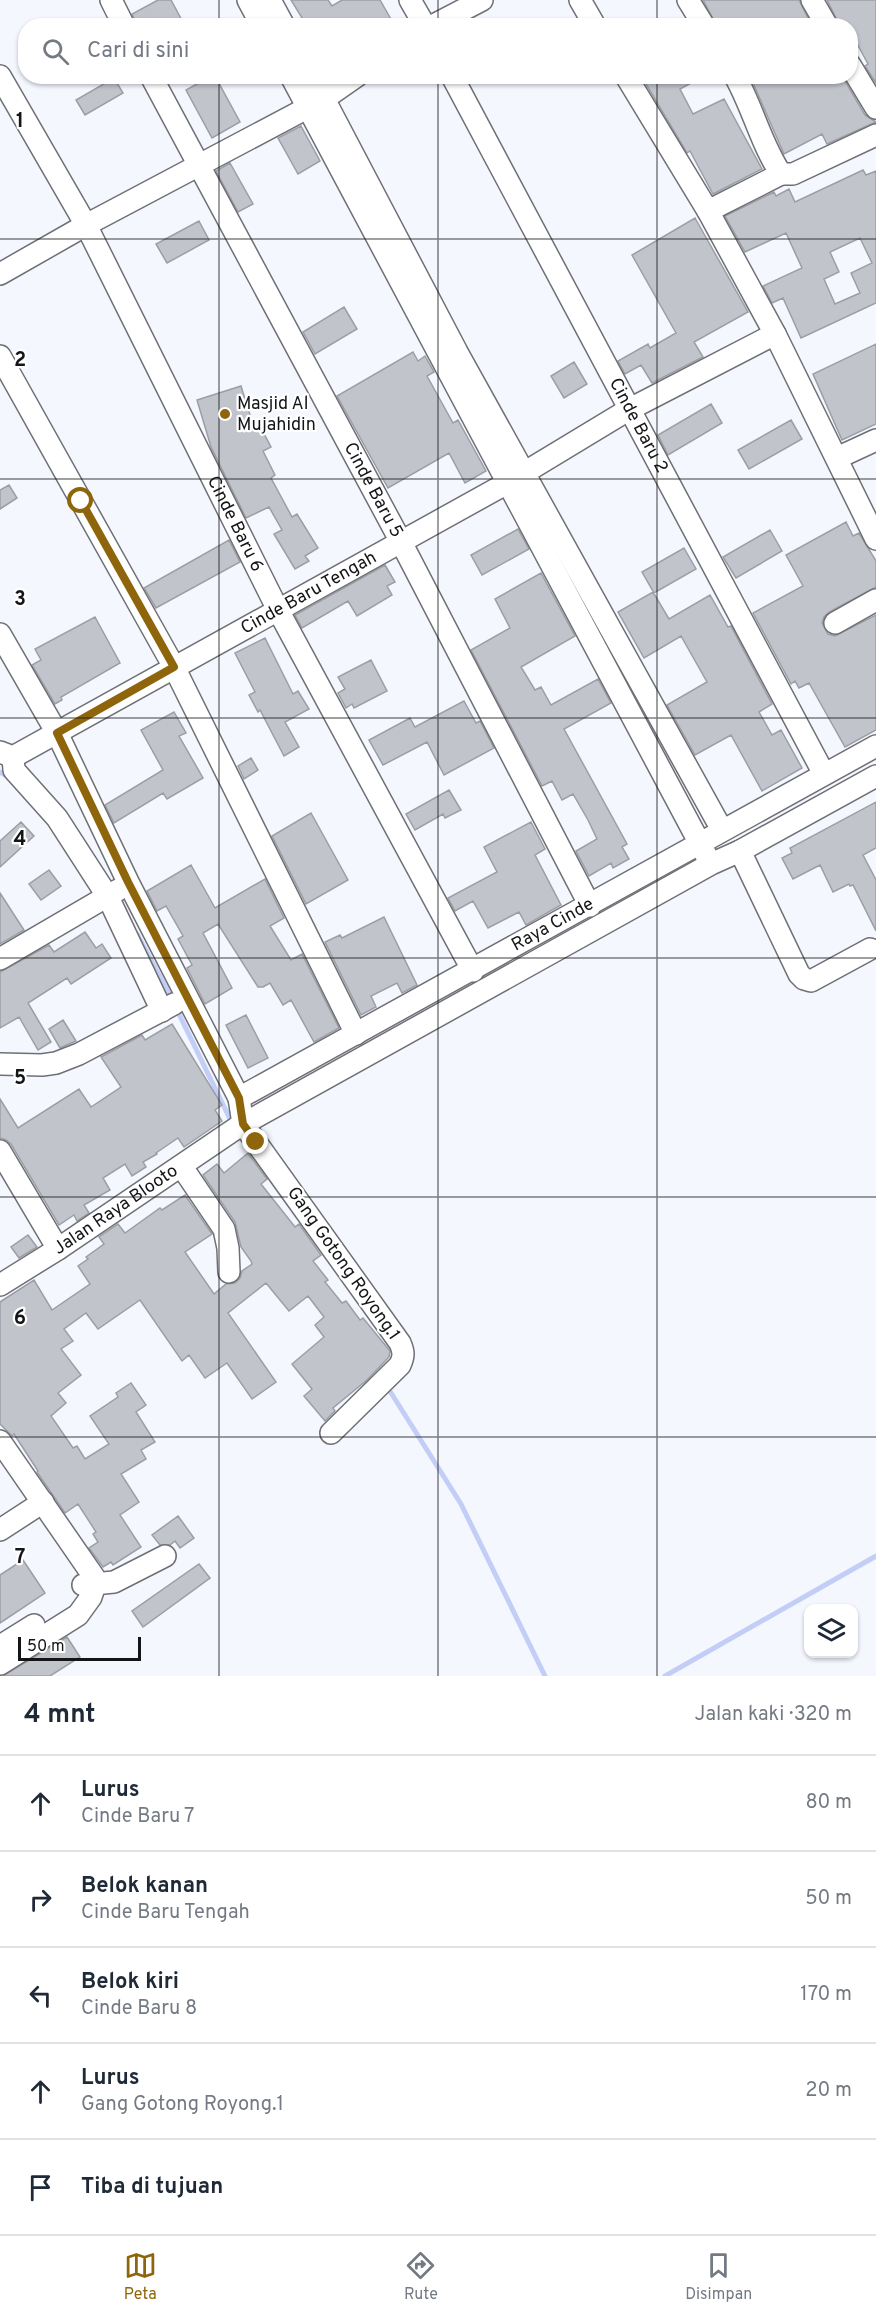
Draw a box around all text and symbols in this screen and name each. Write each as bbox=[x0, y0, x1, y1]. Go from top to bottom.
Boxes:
search box bbox=[18, 18, 858, 84]
icon: search bbox=[39, 35, 72, 68]
text: Cari di sini bbox=[87, 38, 189, 65]
text: 1 bbox=[16, 109, 24, 135]
text: 2 bbox=[14, 348, 26, 374]
street label: Cinde Baru 2 bbox=[604, 374, 673, 477]
place label: Masjid Al Mujahidin bbox=[237, 393, 316, 437]
marker: Masjid Al Mujahidin bbox=[218, 407, 232, 421]
street label: Cinde Baru 5 bbox=[338, 439, 408, 542]
street label: Cinde Baru 6 bbox=[201, 472, 269, 576]
route start bbox=[67, 487, 93, 513]
street label: Cinde Baru Tengah bbox=[237, 546, 381, 640]
text: 3 bbox=[14, 587, 26, 613]
text: 4 bbox=[14, 827, 26, 853]
street label: Raya Cinde bbox=[508, 893, 598, 957]
text: 5 bbox=[14, 1066, 26, 1092]
route end bbox=[242, 1128, 268, 1154]
street label: Jalan Raya Blooto bbox=[49, 1160, 182, 1260]
street label: Gang Gotong Royong.1 bbox=[281, 1183, 405, 1345]
text: 6 bbox=[14, 1306, 26, 1332]
text: 7 bbox=[15, 1545, 25, 1571]
map controls bbox=[804, 1604, 858, 1658]
button: layers bbox=[804, 1604, 858, 1658]
scale bar bbox=[18, 1634, 141, 1662]
text: 50 m bbox=[27, 1637, 65, 1657]
text: 4 mnt bbox=[24, 1699, 95, 1732]
text: Jalan kaki · 320 m bbox=[694, 1702, 852, 1728]
text: Lurus bbox=[81, 1777, 140, 1804]
icon: ahead bbox=[24, 1787, 57, 1820]
text: 80 m bbox=[806, 1790, 852, 1816]
text: Cinde Baru 7 bbox=[81, 1804, 195, 1830]
text: Belok kanan bbox=[81, 1873, 208, 1900]
icon: right bbox=[24, 1883, 57, 1916]
text: 50 m bbox=[805, 1886, 852, 1912]
text: Cinde Baru Tengah bbox=[81, 1900, 250, 1926]
text: Belok kiri bbox=[81, 1969, 179, 1996]
icon: left bbox=[24, 1979, 57, 2012]
text: 170 m bbox=[800, 1982, 852, 2008]
text: Cinde Baru 8 bbox=[81, 1996, 197, 2022]
text: Lurus bbox=[81, 2065, 140, 2092]
icon: ahead bbox=[24, 2075, 57, 2108]
text: 20 m bbox=[805, 2078, 852, 2104]
text: Gang Gotong Royong.1 bbox=[81, 2092, 284, 2118]
icon: arrive bbox=[24, 2171, 57, 2204]
text: Tiba di tujuan bbox=[81, 2174, 223, 2201]
tab: Peta bbox=[124, 2249, 157, 2305]
tab: Rute bbox=[404, 2249, 438, 2305]
tab: Disimpan bbox=[685, 2249, 752, 2305]

